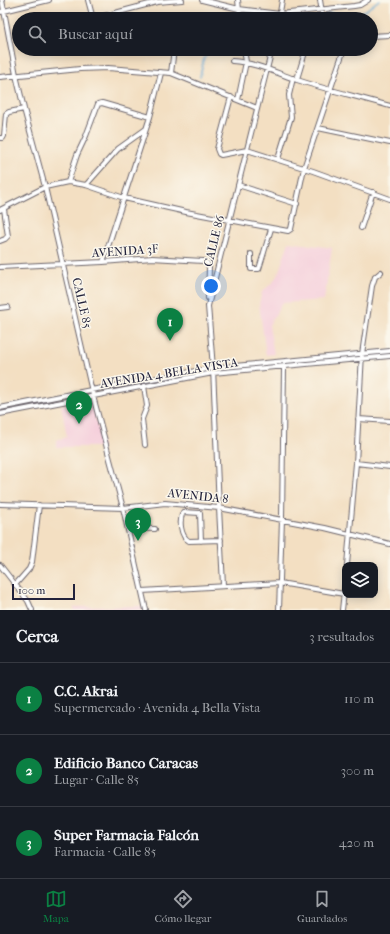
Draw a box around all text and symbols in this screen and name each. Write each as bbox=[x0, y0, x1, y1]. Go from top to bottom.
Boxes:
search box bbox=[12, 12, 378, 56]
icon: search bbox=[26, 23, 48, 45]
text: Buscar aquí bbox=[58, 25, 133, 43]
street label: CALLE 86 bbox=[201, 213, 227, 268]
street label: AVENIDA 3F bbox=[90, 242, 159, 260]
street label: CALLE 85 bbox=[69, 276, 95, 330]
your location bbox=[201, 276, 221, 296]
pin: 1 bbox=[157, 308, 183, 341]
street label: AVENIDA 4 BELLA VISTA bbox=[98, 355, 239, 391]
pin: 2 bbox=[66, 391, 92, 424]
street label: AVENIDA 8 bbox=[166, 486, 229, 506]
pin: 3 bbox=[125, 508, 151, 541]
map controls bbox=[342, 562, 378, 598]
button: layers bbox=[342, 562, 378, 598]
scale bar bbox=[12, 582, 75, 601]
text: 100 m bbox=[18, 584, 46, 597]
text: Cerca bbox=[16, 626, 58, 646]
text: 3 resultados bbox=[309, 629, 374, 644]
text: C.C. Akrai bbox=[54, 682, 118, 700]
text: 1 bbox=[27, 691, 31, 706]
text: 110 m bbox=[344, 691, 374, 706]
text: Supermercado · Avenida 4 Bella Vista bbox=[54, 700, 260, 715]
text: Edificio Banco Caracas bbox=[54, 754, 198, 772]
text: 2 bbox=[26, 763, 32, 778]
text: 300 m bbox=[341, 763, 374, 778]
text: Lugar · Calle 85 bbox=[54, 772, 139, 787]
text: Super Farmacia Falcón bbox=[54, 826, 199, 844]
text: 3 bbox=[26, 835, 32, 850]
text: 420 m bbox=[339, 835, 374, 850]
text: Farmacia · Calle 85 bbox=[54, 844, 156, 859]
tab: Mapa bbox=[43, 888, 69, 925]
tab: Cómo llegar bbox=[154, 888, 211, 925]
tab: Guardados bbox=[297, 888, 347, 925]

